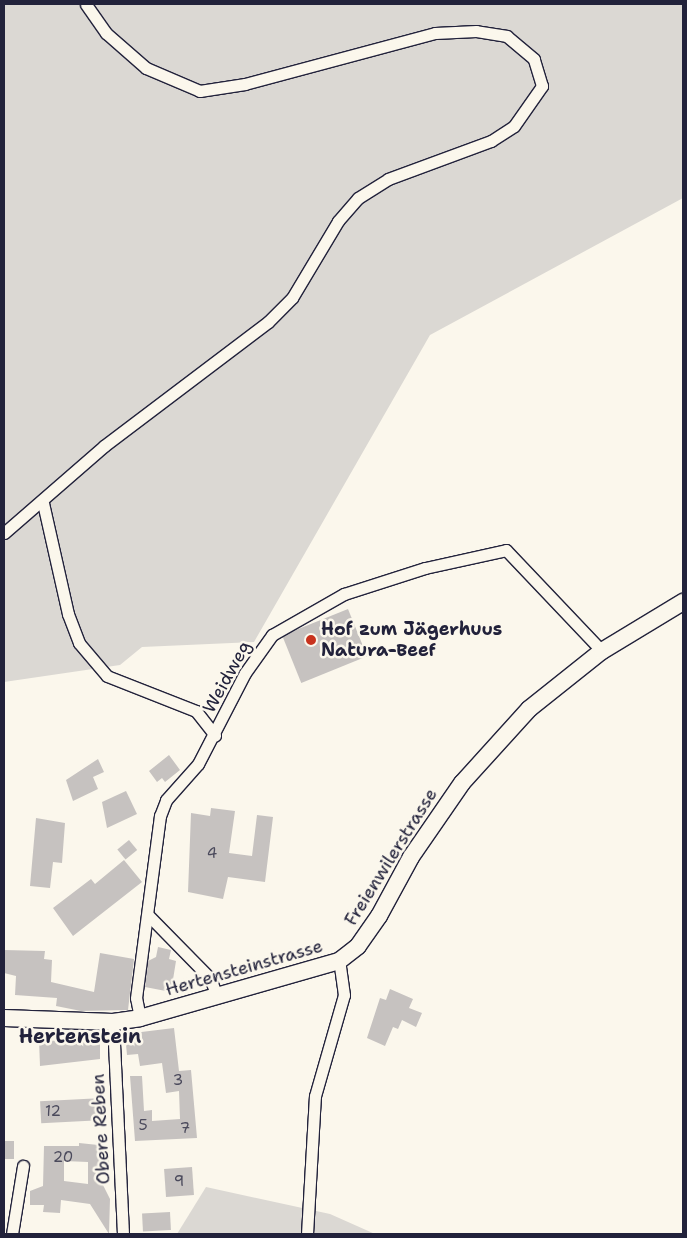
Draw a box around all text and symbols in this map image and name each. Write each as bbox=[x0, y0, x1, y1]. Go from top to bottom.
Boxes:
place label: Hof zum Jägerhuus Natura-Beef bbox=[321, 619, 502, 662]
marker: Hof zum Jägerhuus Natura-Beef bbox=[305, 634, 317, 646]
street label: Weidweg bbox=[198, 637, 256, 717]
street label: Freienwilerstrasse bbox=[340, 784, 442, 930]
house number: 4 bbox=[207, 845, 217, 863]
street label: Hertensteinstrasse bbox=[163, 935, 325, 1001]
district label: Hertenstein bbox=[19, 1024, 141, 1048]
house number: 3 bbox=[173, 1072, 183, 1090]
street label: Obere Reben bbox=[87, 1073, 115, 1185]
house number: 12 bbox=[45, 1103, 61, 1121]
house number: 5 bbox=[138, 1117, 148, 1135]
house number: 7 bbox=[180, 1120, 190, 1138]
house number: 20 bbox=[53, 1149, 73, 1167]
house number: 9 bbox=[174, 1173, 184, 1191]

